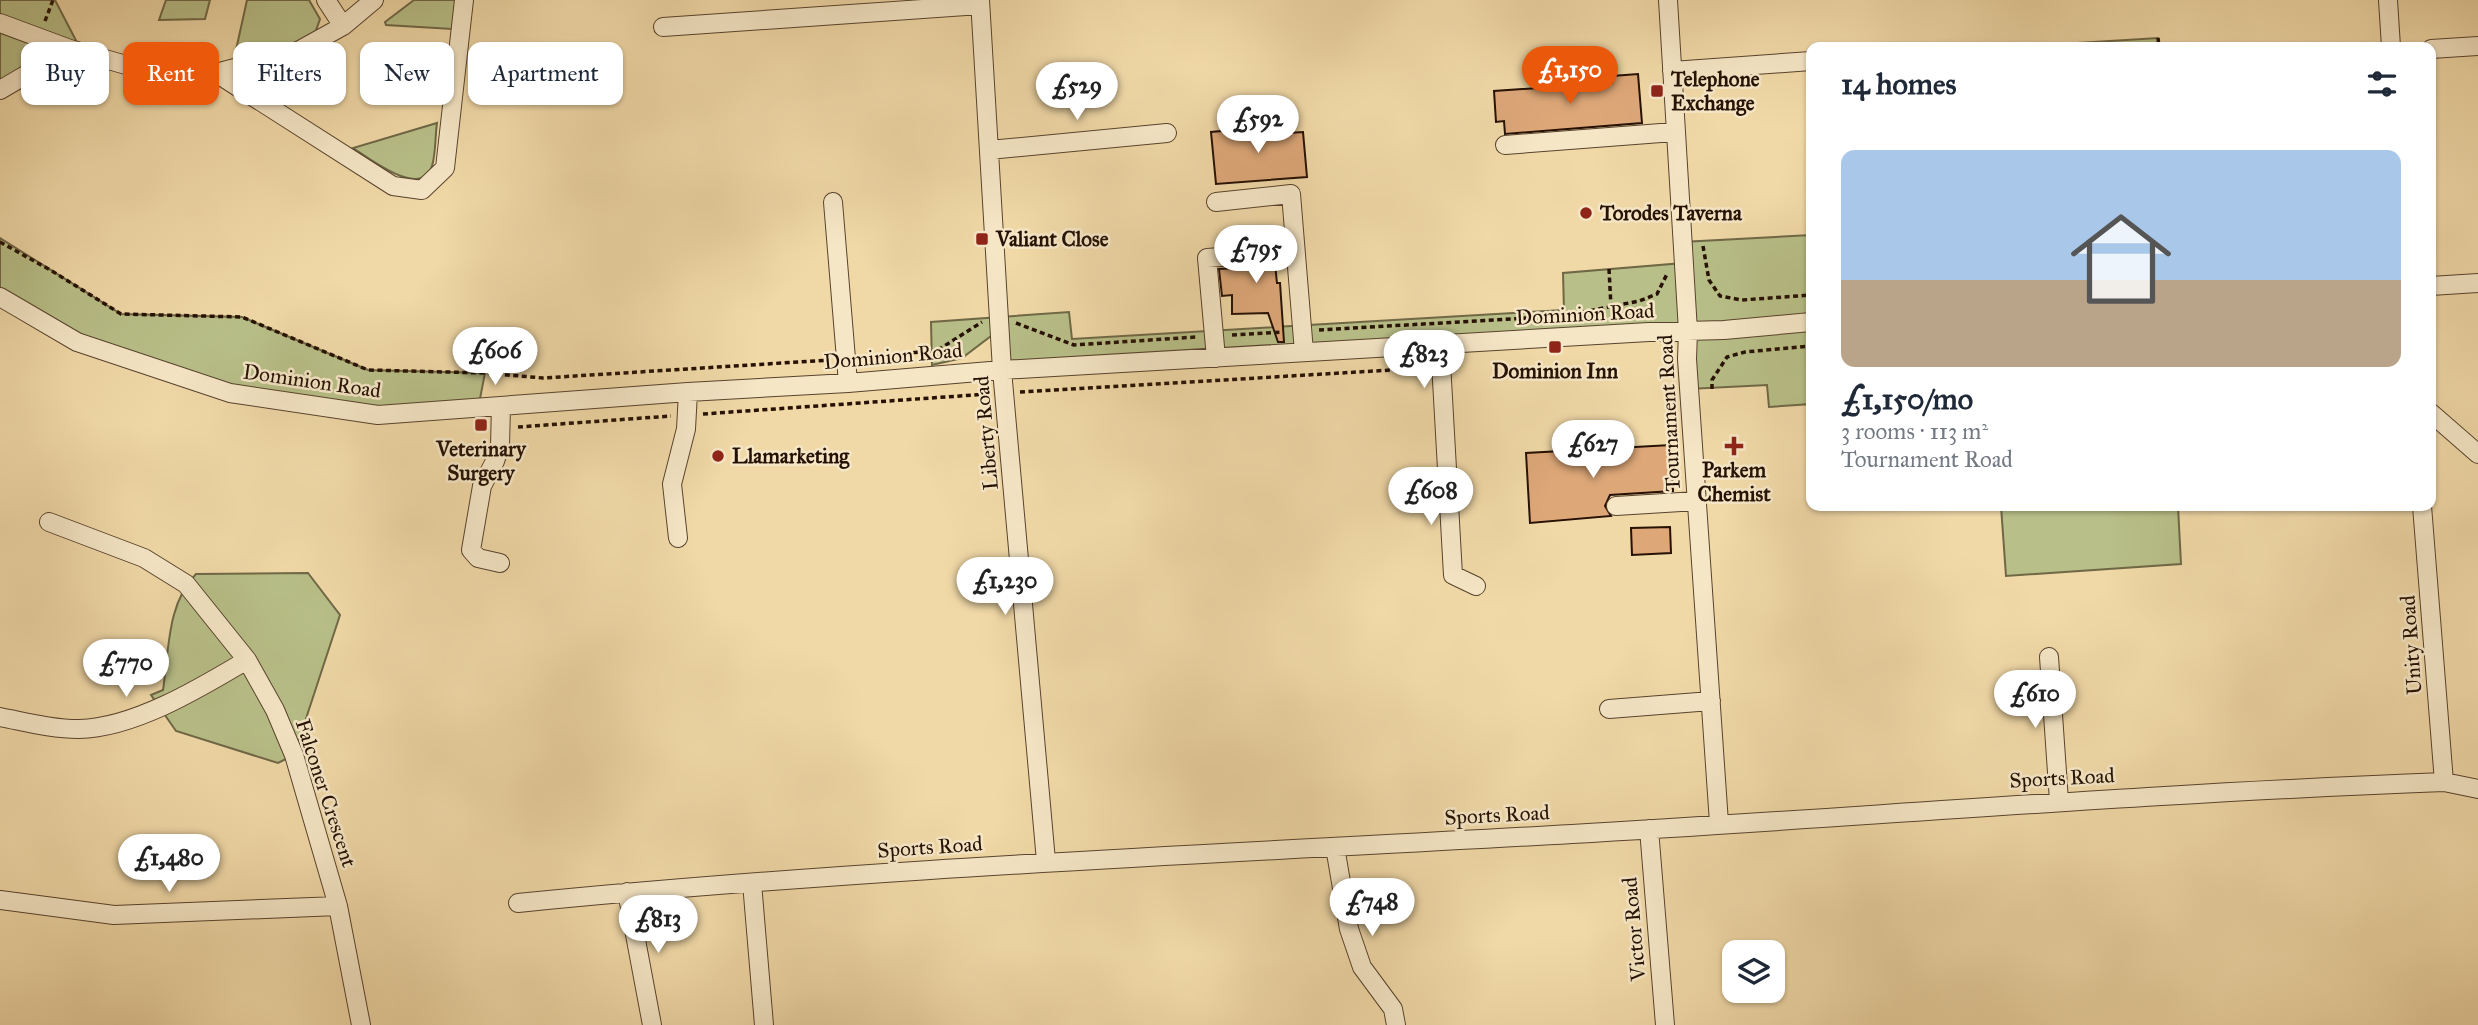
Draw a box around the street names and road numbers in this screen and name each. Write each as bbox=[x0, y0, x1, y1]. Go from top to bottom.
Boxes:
street label: Dominion Road bbox=[1515, 297, 1656, 331]
street label: Tournament Road bbox=[1652, 333, 1686, 492]
street label: Dominion Road bbox=[823, 337, 964, 375]
street label: Dominion Road bbox=[241, 358, 383, 404]
street label: Liberty Road bbox=[968, 374, 1004, 491]
street label: Unity Road bbox=[2395, 594, 2427, 696]
street label: Falconer Crescent bbox=[290, 715, 362, 871]
street label: Sports Road bbox=[2009, 762, 2116, 794]
street label: Sports Road bbox=[1444, 799, 1551, 831]
street label: Sports Road bbox=[876, 830, 984, 864]
street label: Victor Road bbox=[1616, 875, 1652, 983]

